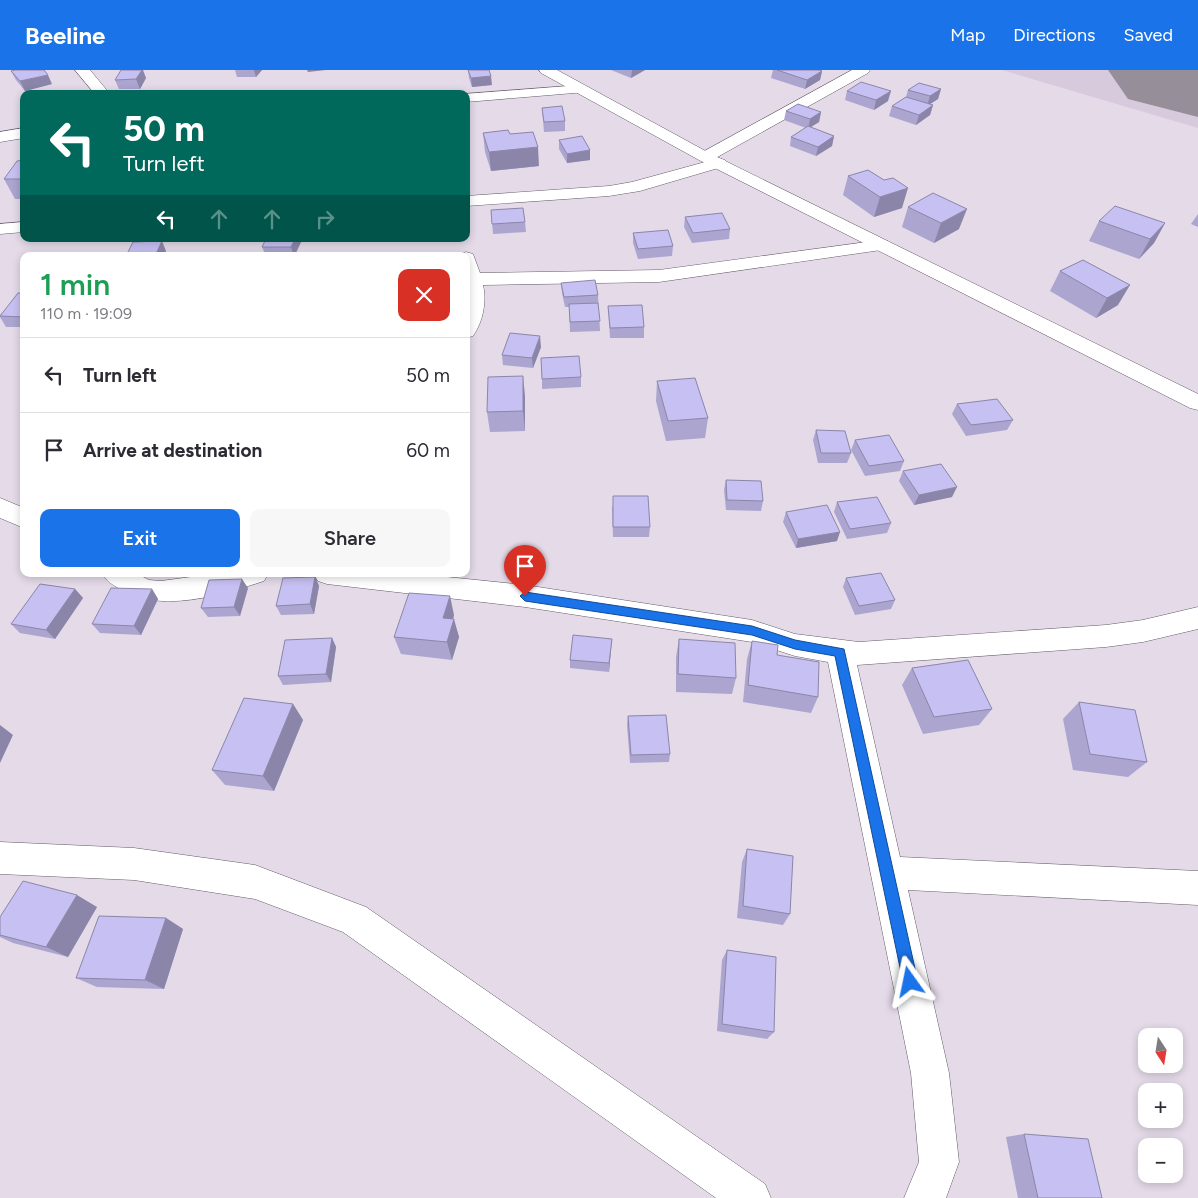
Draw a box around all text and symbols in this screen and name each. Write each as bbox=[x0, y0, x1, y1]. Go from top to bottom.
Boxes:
text: Beeline bbox=[25, 21, 105, 50]
text: Map bbox=[950, 24, 985, 46]
text: Directions bbox=[1013, 24, 1095, 46]
text: Saved bbox=[1123, 24, 1173, 46]
text: 50 m bbox=[123, 108, 205, 150]
icon: left bbox=[40, 110, 105, 175]
text: Turn left bbox=[123, 150, 205, 177]
icon: left bbox=[152, 205, 180, 233]
icon: ahead bbox=[205, 205, 233, 233]
icon: ahead bbox=[258, 205, 286, 233]
icon: right bbox=[311, 205, 339, 233]
text: 1 min bbox=[40, 266, 110, 303]
button: close bbox=[398, 269, 450, 321]
text: 110 m · 19:09 bbox=[40, 304, 132, 323]
icon: left bbox=[40, 361, 68, 389]
text: Turn left bbox=[83, 364, 157, 387]
text: 50 m bbox=[406, 364, 450, 387]
icon: arrive bbox=[40, 436, 68, 464]
text: Arrive at destination bbox=[83, 439, 262, 462]
text: 60 m bbox=[406, 439, 450, 462]
button: Exit bbox=[40, 509, 240, 567]
button: Share bbox=[250, 509, 450, 567]
pin bbox=[504, 545, 546, 596]
icon: arrive bbox=[511, 552, 539, 580]
position arrow bbox=[883, 955, 935, 1007]
north arrow bbox=[1138, 1028, 1182, 1072]
map controls bbox=[1138, 1028, 1183, 1183]
button: + bbox=[1138, 1083, 1183, 1128]
button: − bbox=[1138, 1138, 1183, 1183]

